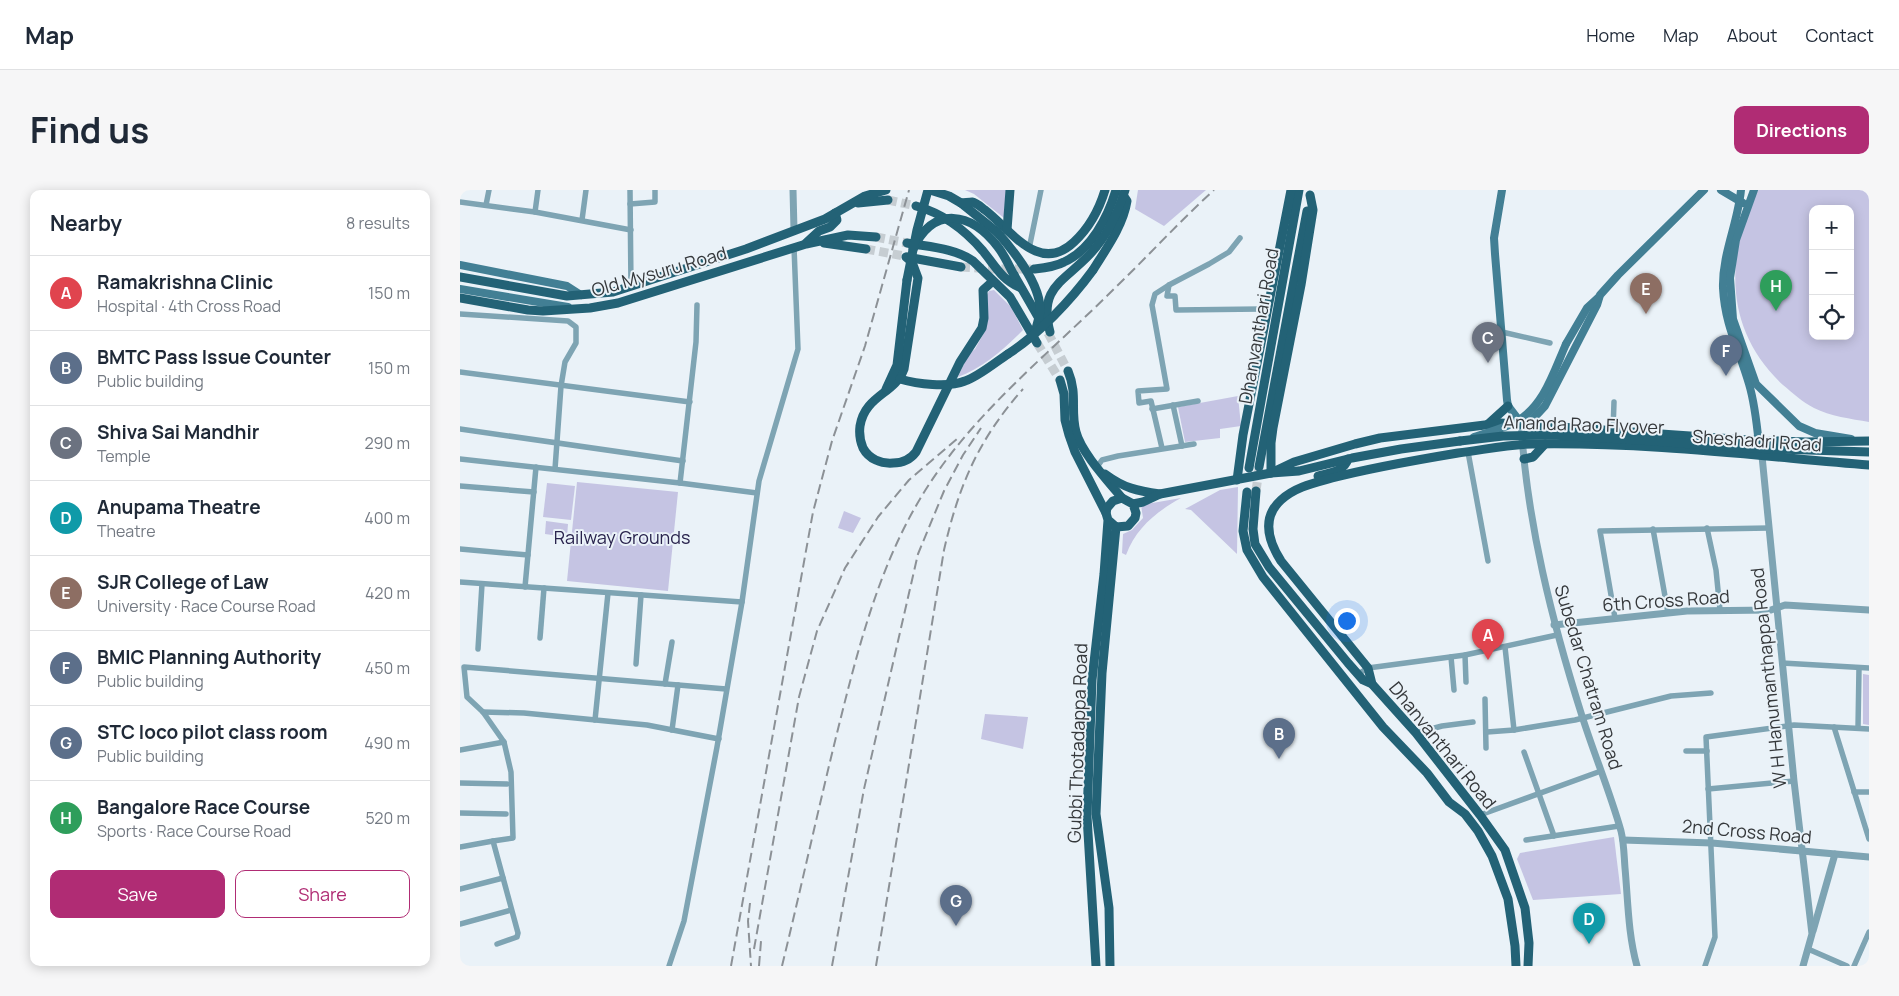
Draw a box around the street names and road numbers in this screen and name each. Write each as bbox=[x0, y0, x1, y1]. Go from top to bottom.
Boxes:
street label: Old Mysuru Road bbox=[589, 240, 729, 302]
street label: Dhanvanthari Road bbox=[1232, 246, 1284, 406]
street label: Ananda Rao Flyover bbox=[1503, 409, 1665, 439]
street label: Sheshadri Road bbox=[1691, 423, 1823, 457]
street label: W H Hanumanthappa Road bbox=[1744, 567, 1792, 789]
street label: Subedar Chatram Road bbox=[1549, 582, 1629, 772]
street label: 6th Cross Road bbox=[1602, 584, 1730, 616]
street label: Gubbi Thotadappa Road bbox=[1062, 643, 1092, 843]
street label: Dhanvanthari Road bbox=[1384, 676, 1502, 814]
street label: 2nd Cross Road bbox=[1681, 813, 1813, 849]

